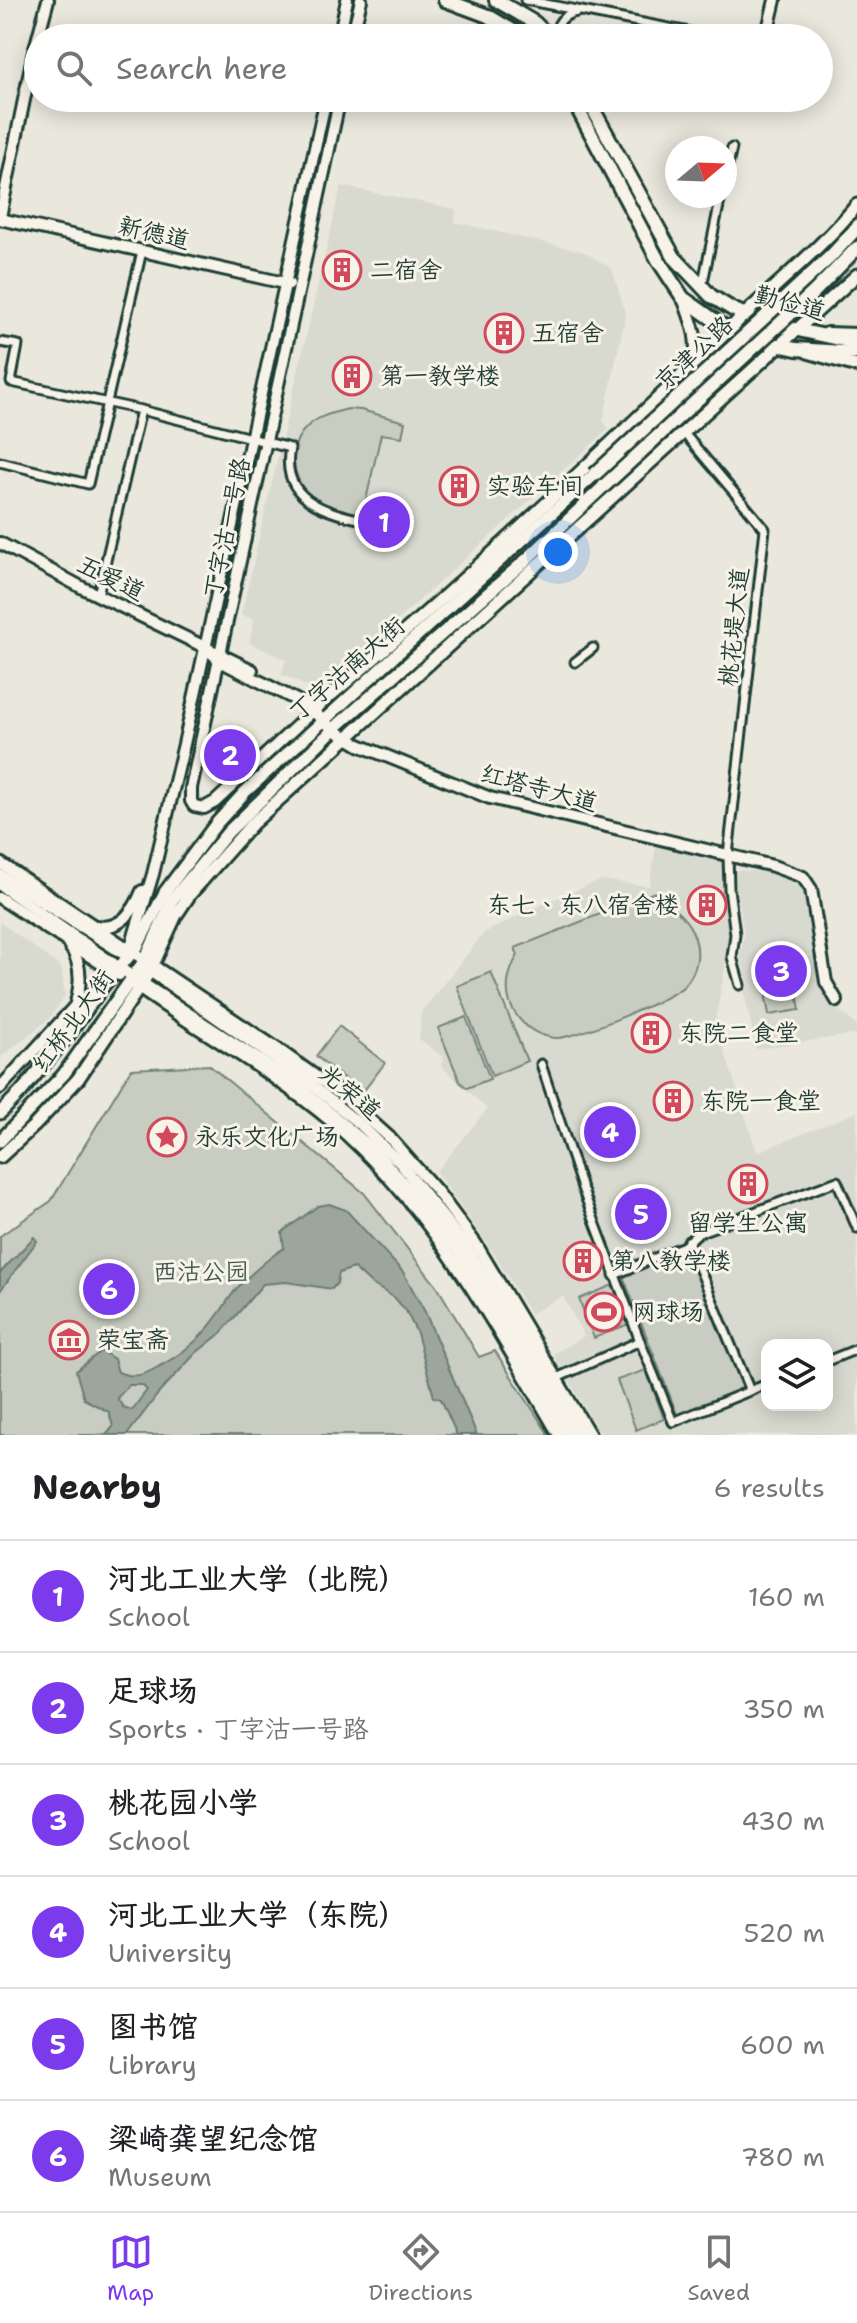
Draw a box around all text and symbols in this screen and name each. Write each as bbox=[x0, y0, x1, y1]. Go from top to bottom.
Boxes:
search box bbox=[24, 24, 833, 112]
icon: search bbox=[52, 46, 96, 90]
text: Search here bbox=[116, 48, 287, 89]
north arrow bbox=[665, 136, 737, 208]
street label: 新德道 bbox=[115, 209, 193, 257]
building icon: 二宿舍 bbox=[321, 249, 363, 291]
place label: 二宿舍 bbox=[370, 254, 442, 286]
street label: 勤俭道 bbox=[751, 278, 829, 328]
street label: 京津公路 bbox=[648, 309, 740, 397]
building icon: 五宿舍 bbox=[483, 312, 525, 354]
place label: 五宿舍 bbox=[532, 317, 604, 349]
building icon: 第一教学楼 bbox=[331, 355, 373, 397]
place label: 第一教学楼 bbox=[380, 360, 500, 392]
street label: 丁字沽一号路 bbox=[196, 454, 258, 602]
building icon: 实验车间 bbox=[438, 465, 480, 507]
place label: 实验车间 bbox=[487, 470, 583, 502]
pin: 1 bbox=[358, 492, 410, 552]
your location bbox=[538, 532, 578, 572]
street label: 五爱道 bbox=[72, 548, 150, 608]
street label: 桃花堤大道 bbox=[712, 566, 756, 688]
street label: 丁字沽南大街 bbox=[282, 610, 412, 728]
pin: 2 bbox=[204, 725, 256, 785]
street label: 红塔寺大道 bbox=[477, 757, 601, 819]
building icon: 东七、东八宿舍楼 bbox=[686, 884, 728, 926]
place label: 东七、东八宿舍楼 bbox=[487, 889, 679, 921]
pin: 3 bbox=[755, 941, 807, 1001]
street label: 红桥北大街 bbox=[25, 963, 121, 1079]
building icon: 东院二食堂 bbox=[630, 1012, 672, 1054]
place label: 东院二食堂 bbox=[679, 1017, 799, 1049]
street label: 光荣道 bbox=[312, 1057, 388, 1127]
building icon: 东院一食堂 bbox=[652, 1080, 694, 1122]
place label: 东院一食堂 bbox=[701, 1085, 821, 1117]
pin: 4 bbox=[584, 1102, 636, 1162]
place icon: 永乐文化广场 bbox=[146, 1116, 188, 1158]
place label: 永乐文化广场 bbox=[195, 1121, 339, 1153]
building icon: 留学生公寓 bbox=[727, 1163, 769, 1205]
pin: 5 bbox=[615, 1184, 667, 1244]
place label: 留学生公寓 bbox=[688, 1207, 808, 1239]
building icon: 第八教学楼 bbox=[562, 1240, 604, 1282]
place label: 第八教学楼 bbox=[611, 1245, 731, 1277]
park label: 西沽公园 bbox=[153, 1256, 249, 1288]
pin: 6 bbox=[83, 1259, 135, 1319]
sports icon: 网球场 bbox=[583, 1291, 625, 1333]
place label: 网球场 bbox=[632, 1296, 704, 1328]
museum icon: 荣宝斋 bbox=[48, 1319, 90, 1361]
place label: 荣宝斋 bbox=[97, 1324, 169, 1356]
map controls bbox=[761, 1339, 833, 1411]
button: layers bbox=[761, 1339, 833, 1411]
text: Nearby bbox=[32, 1464, 162, 1510]
text: 6 results bbox=[713, 1470, 825, 1505]
text: 河北工业大学（北院） bbox=[108, 1558, 408, 1599]
text: 1 bbox=[52, 1579, 64, 1614]
text: 160 m bbox=[748, 1579, 825, 1614]
text: School bbox=[108, 1599, 190, 1634]
text: 足球场 bbox=[108, 1670, 198, 1711]
text: 2 bbox=[49, 1691, 67, 1726]
text: 350 m bbox=[742, 1691, 825, 1726]
text: Sports · 丁字沽一号路 bbox=[108, 1711, 369, 1746]
text: 桃花园小学 bbox=[108, 1782, 258, 1823]
text: 3 bbox=[49, 1803, 67, 1838]
text: 430 m bbox=[741, 1803, 825, 1838]
text: School bbox=[108, 1823, 190, 1858]
text: 河北工业大学（东院） bbox=[108, 1894, 408, 1935]
text: 4 bbox=[49, 1915, 67, 1950]
text: 520 m bbox=[744, 1915, 825, 1950]
text: University bbox=[108, 1935, 232, 1970]
text: 图书馆 bbox=[108, 2006, 198, 2047]
text: 5 bbox=[50, 2027, 66, 2062]
text: 600 m bbox=[740, 2027, 825, 2062]
text: Library bbox=[108, 2047, 197, 2082]
text: 梁崎龚望纪念馆 bbox=[108, 2118, 318, 2159]
text: 6 bbox=[49, 2139, 67, 2174]
text: 780 m bbox=[741, 2139, 825, 2174]
text: Museum bbox=[108, 2159, 212, 2194]
tab: Map bbox=[107, 2230, 154, 2307]
tab: Directions bbox=[368, 2230, 473, 2307]
tab: Saved bbox=[687, 2230, 750, 2307]

